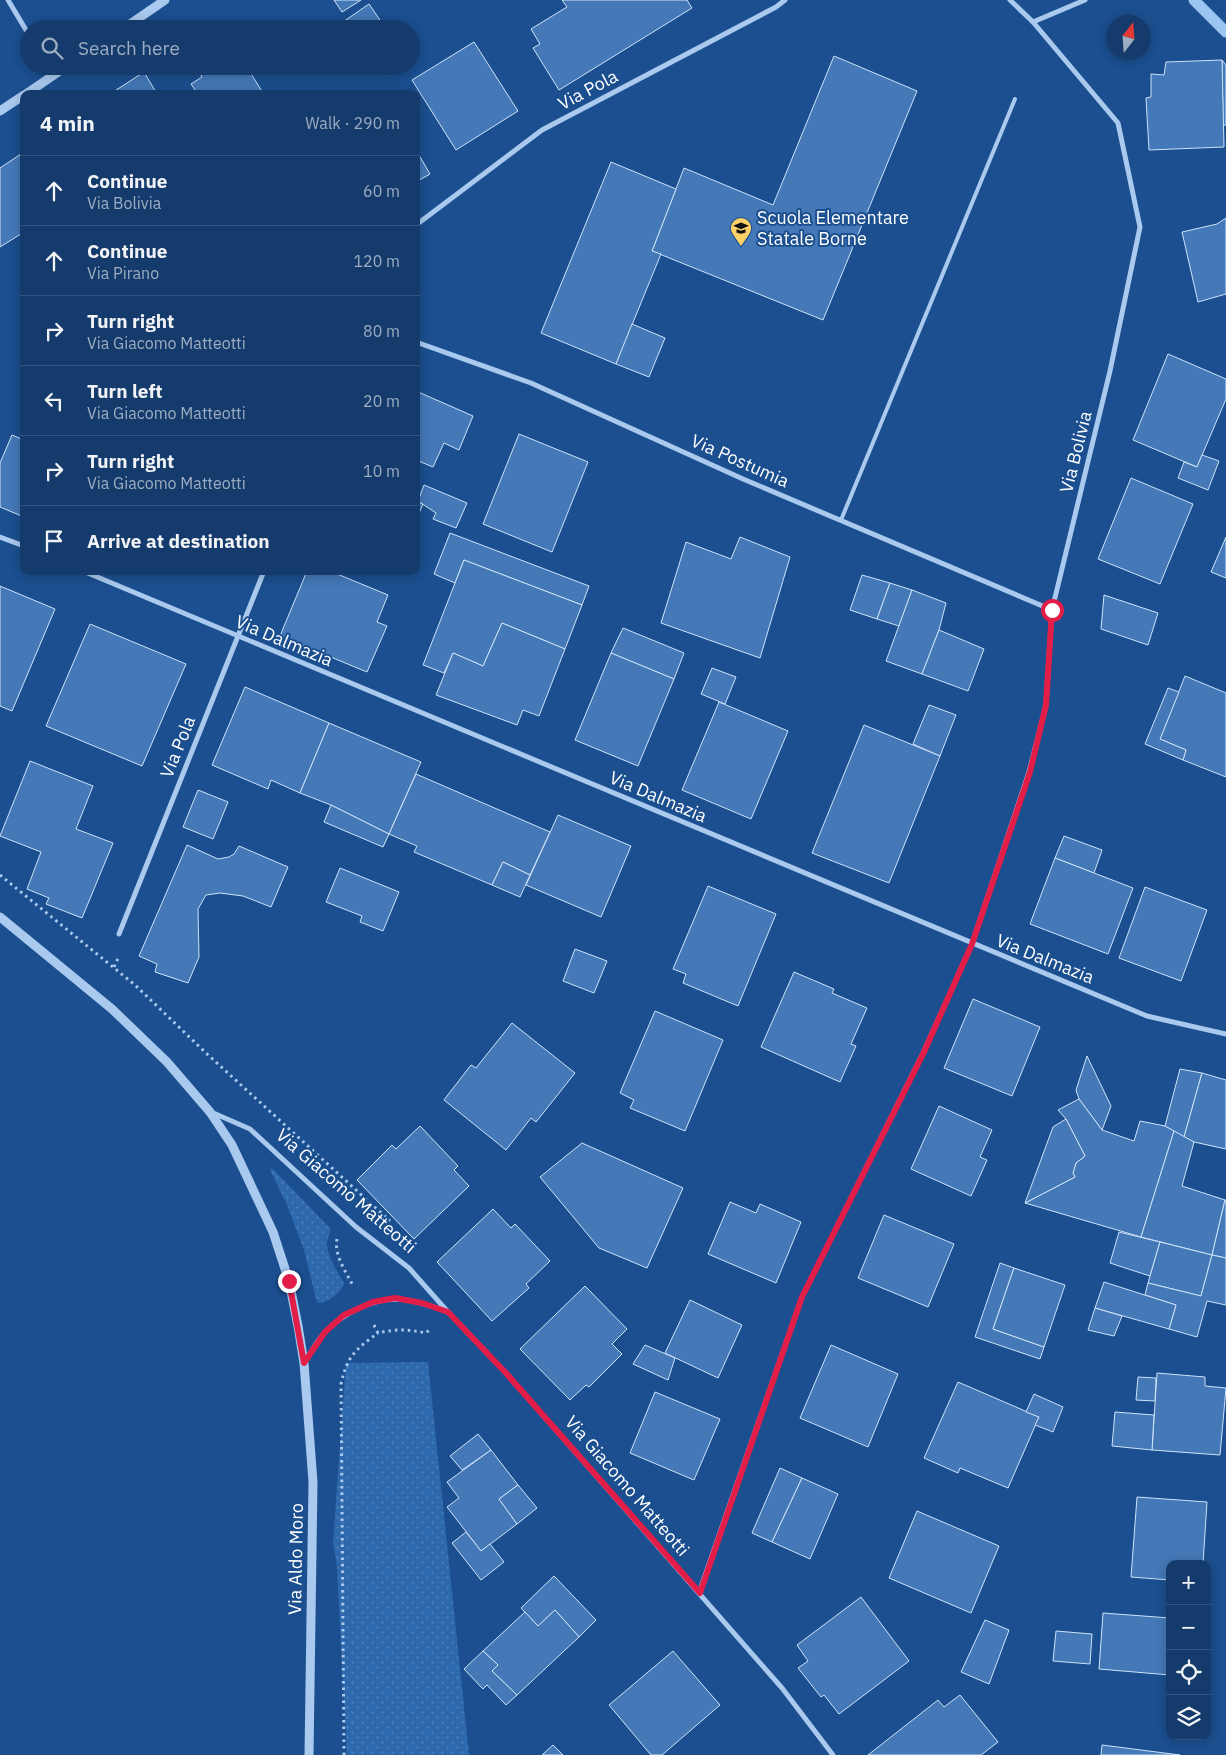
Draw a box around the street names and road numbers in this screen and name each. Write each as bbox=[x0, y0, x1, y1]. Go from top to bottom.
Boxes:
street label: Via Pola bbox=[554, 64, 622, 115]
street label: Via Bolivia bbox=[1054, 408, 1097, 495]
street label: Via Postumia bbox=[688, 429, 793, 493]
street label: Via Dalmazia bbox=[232, 610, 337, 672]
street label: Via Pola bbox=[155, 712, 200, 781]
street label: Via Dalmazia bbox=[606, 766, 711, 828]
street label: Via Dalmazia bbox=[993, 928, 1098, 989]
street label: Via Giacomo Matteotti bbox=[271, 1123, 421, 1258]
street label: Via Giacomo Matteotti bbox=[560, 1411, 695, 1561]
street label: Via Aldo Moro bbox=[283, 1503, 308, 1615]

